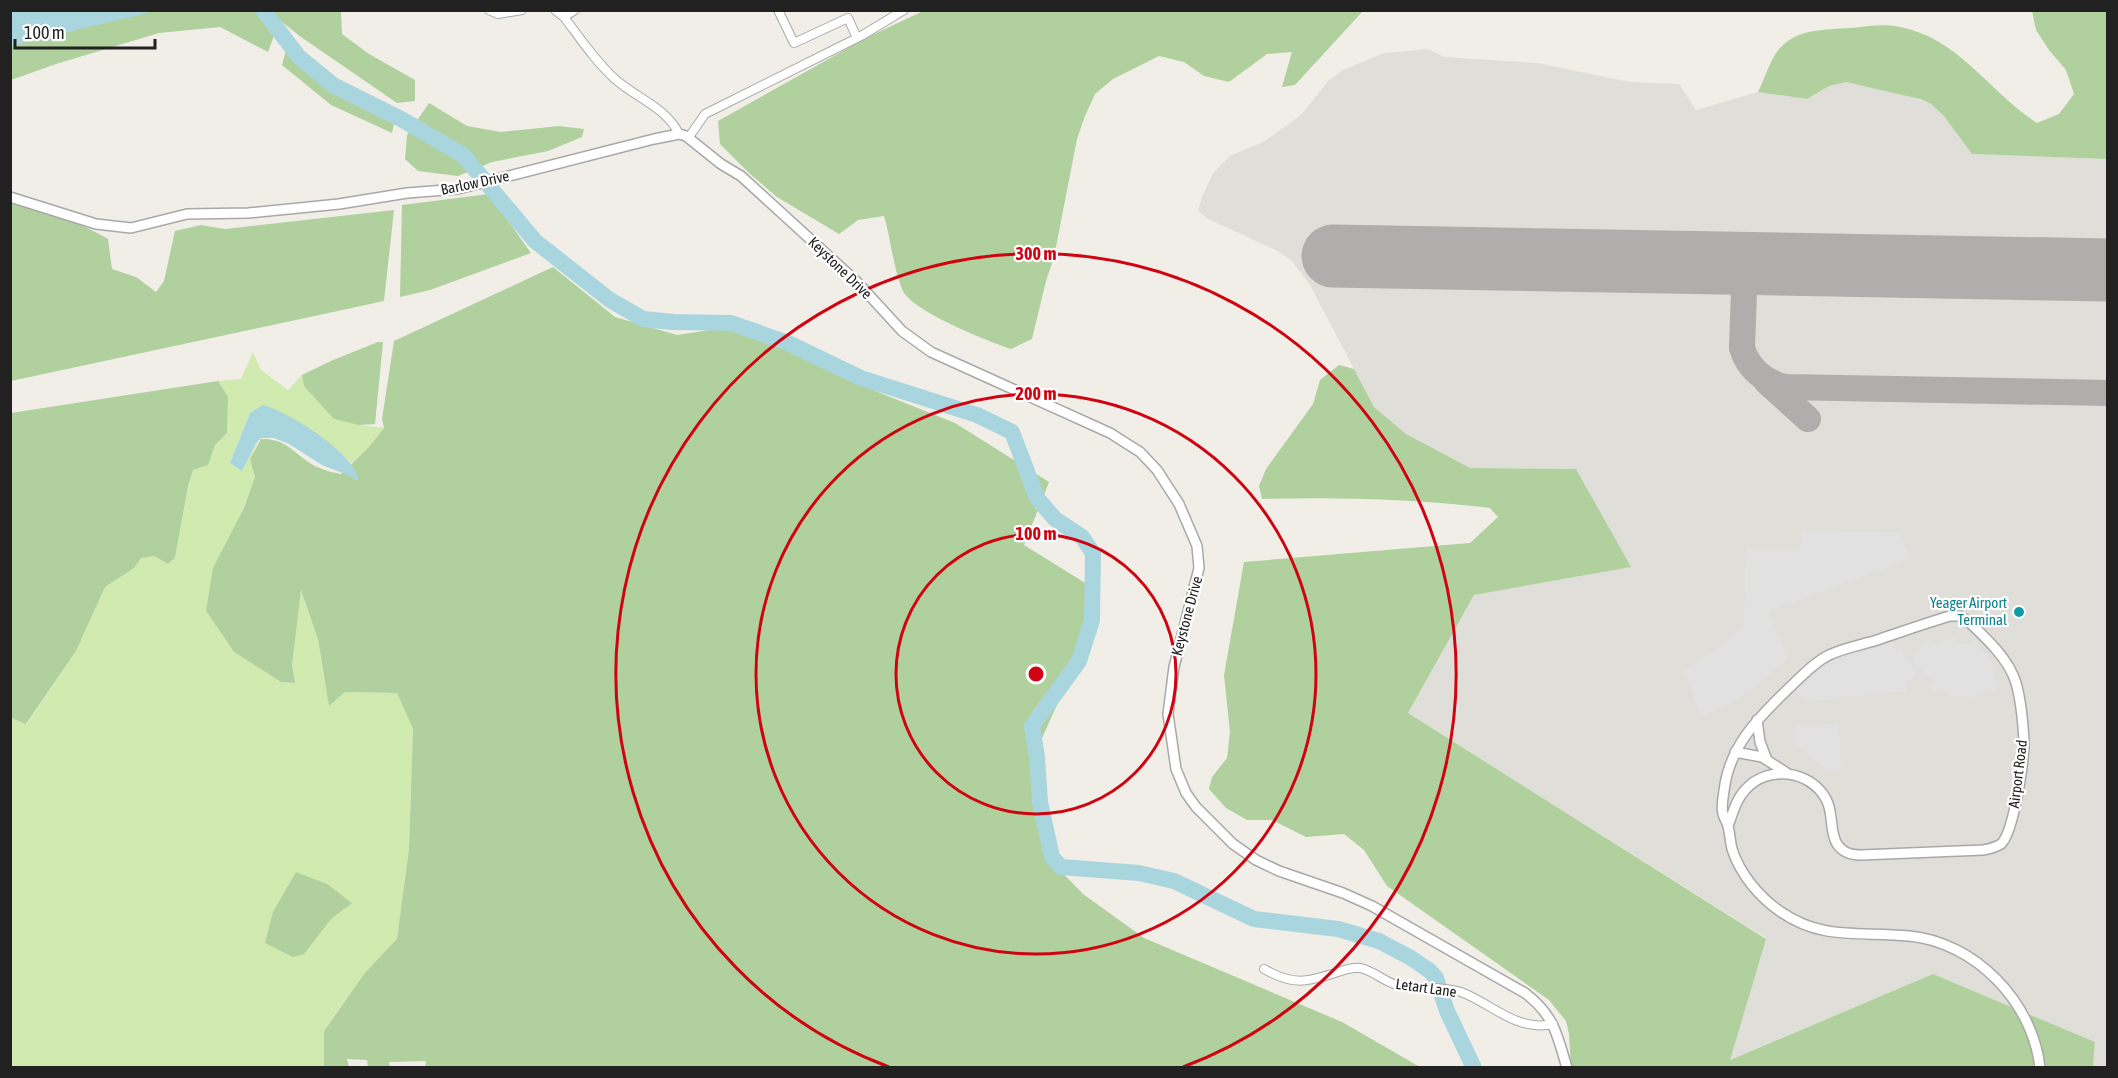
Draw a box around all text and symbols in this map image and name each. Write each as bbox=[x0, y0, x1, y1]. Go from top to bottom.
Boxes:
scale bar bbox=[15, 12, 154, 50]
text: 100 m bbox=[24, 22, 65, 43]
street label: Barlow Drive bbox=[439, 167, 511, 198]
street label: Keystone Drive bbox=[805, 233, 876, 302]
text: 300 m bbox=[1016, 243, 1056, 264]
text: 200 m bbox=[1016, 383, 1056, 404]
text: 100 m bbox=[1016, 523, 1056, 544]
street label: Keystone Drive bbox=[1168, 574, 1205, 658]
place label: Yeager Airport Terminal bbox=[1930, 594, 2007, 628]
marker: Yeager Airport Terminal bbox=[2012, 605, 2026, 619]
centre of rings bbox=[1026, 664, 1046, 684]
street label: Airport Road bbox=[2005, 739, 2030, 809]
street label: Letart Lane bbox=[1394, 975, 1458, 1000]

